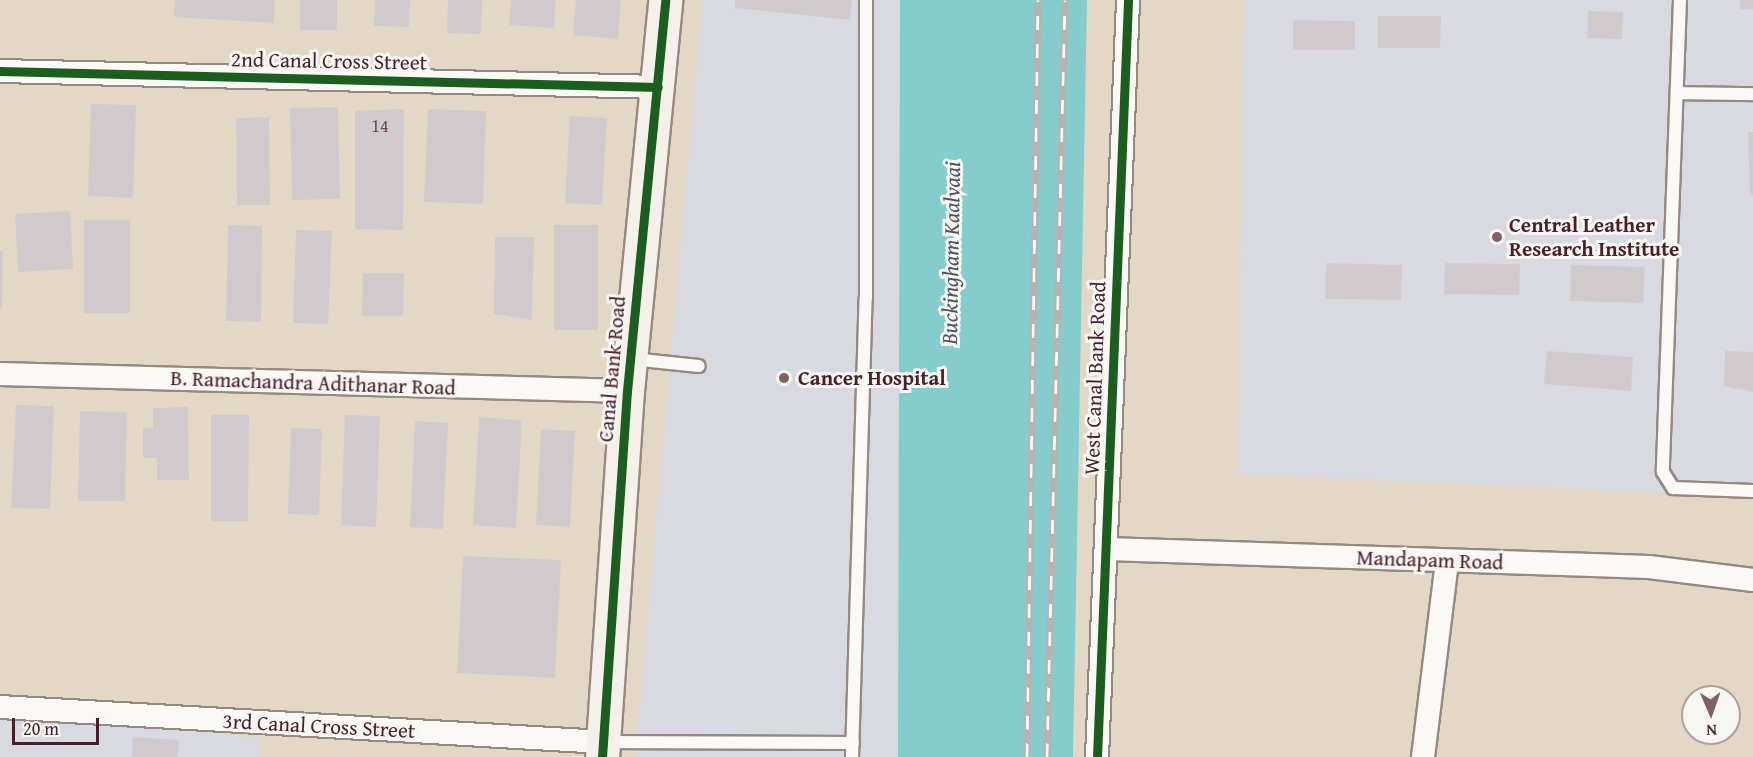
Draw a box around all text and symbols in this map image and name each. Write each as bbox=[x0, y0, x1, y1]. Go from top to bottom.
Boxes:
street label: 2nd Canal Cross Street bbox=[231, 47, 427, 75]
house number: 14 bbox=[371, 115, 389, 137]
water label: Buckingham Kaalvaai bbox=[936, 161, 966, 345]
place label: Central Leather Research Institute bbox=[1509, 212, 1679, 262]
marker: Central Leather Research Institute bbox=[1490, 230, 1504, 244]
street label: West Canal Bank Road bbox=[1079, 281, 1111, 475]
street label: Canal Bank Road bbox=[593, 295, 631, 443]
street label: B. Ramachandra Adithanar Road bbox=[170, 365, 456, 401]
place label: Cancer Hospital bbox=[798, 365, 946, 391]
marker: Cancer Hospital bbox=[775, 369, 793, 387]
street label: Mandapam Road bbox=[1356, 545, 1504, 575]
north arrow bbox=[1681, 685, 1741, 745]
scale bar bbox=[15, 706, 102, 744]
street label: 3rd Canal Cross Street bbox=[222, 708, 416, 744]
text: 20 m bbox=[23, 715, 59, 742]
text: N bbox=[1706, 719, 1717, 743]

